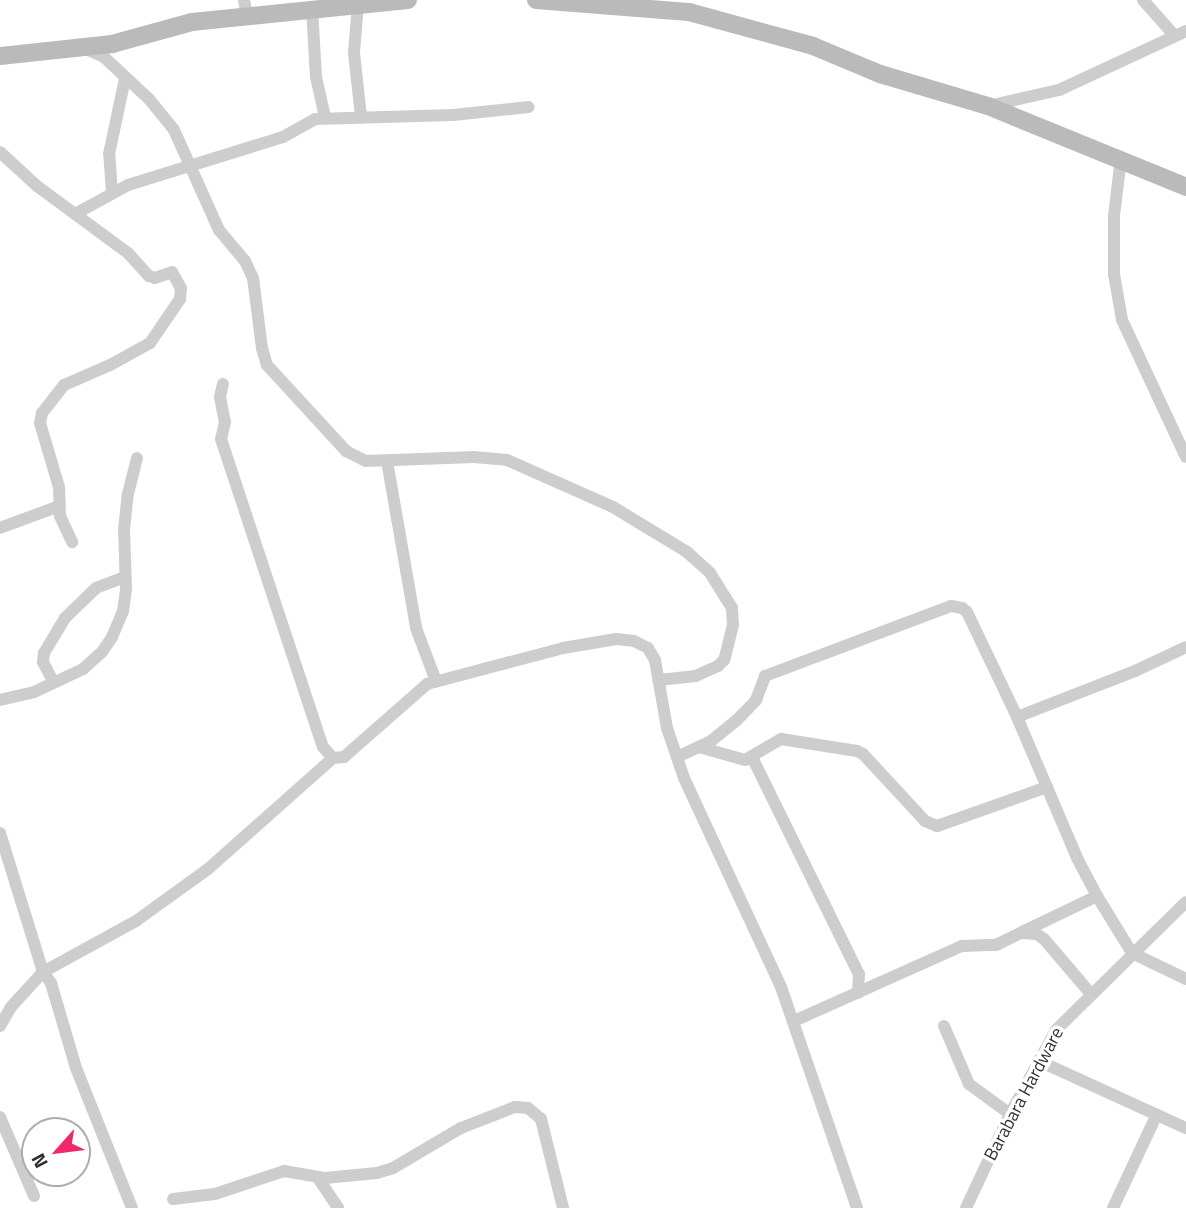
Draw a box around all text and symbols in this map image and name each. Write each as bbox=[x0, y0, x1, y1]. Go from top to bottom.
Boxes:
street label: Barabara Hardware bbox=[980, 1024, 1068, 1164]
north arrow bbox=[21, 1117, 91, 1187]
text: N bbox=[23, 1149, 55, 1174]

